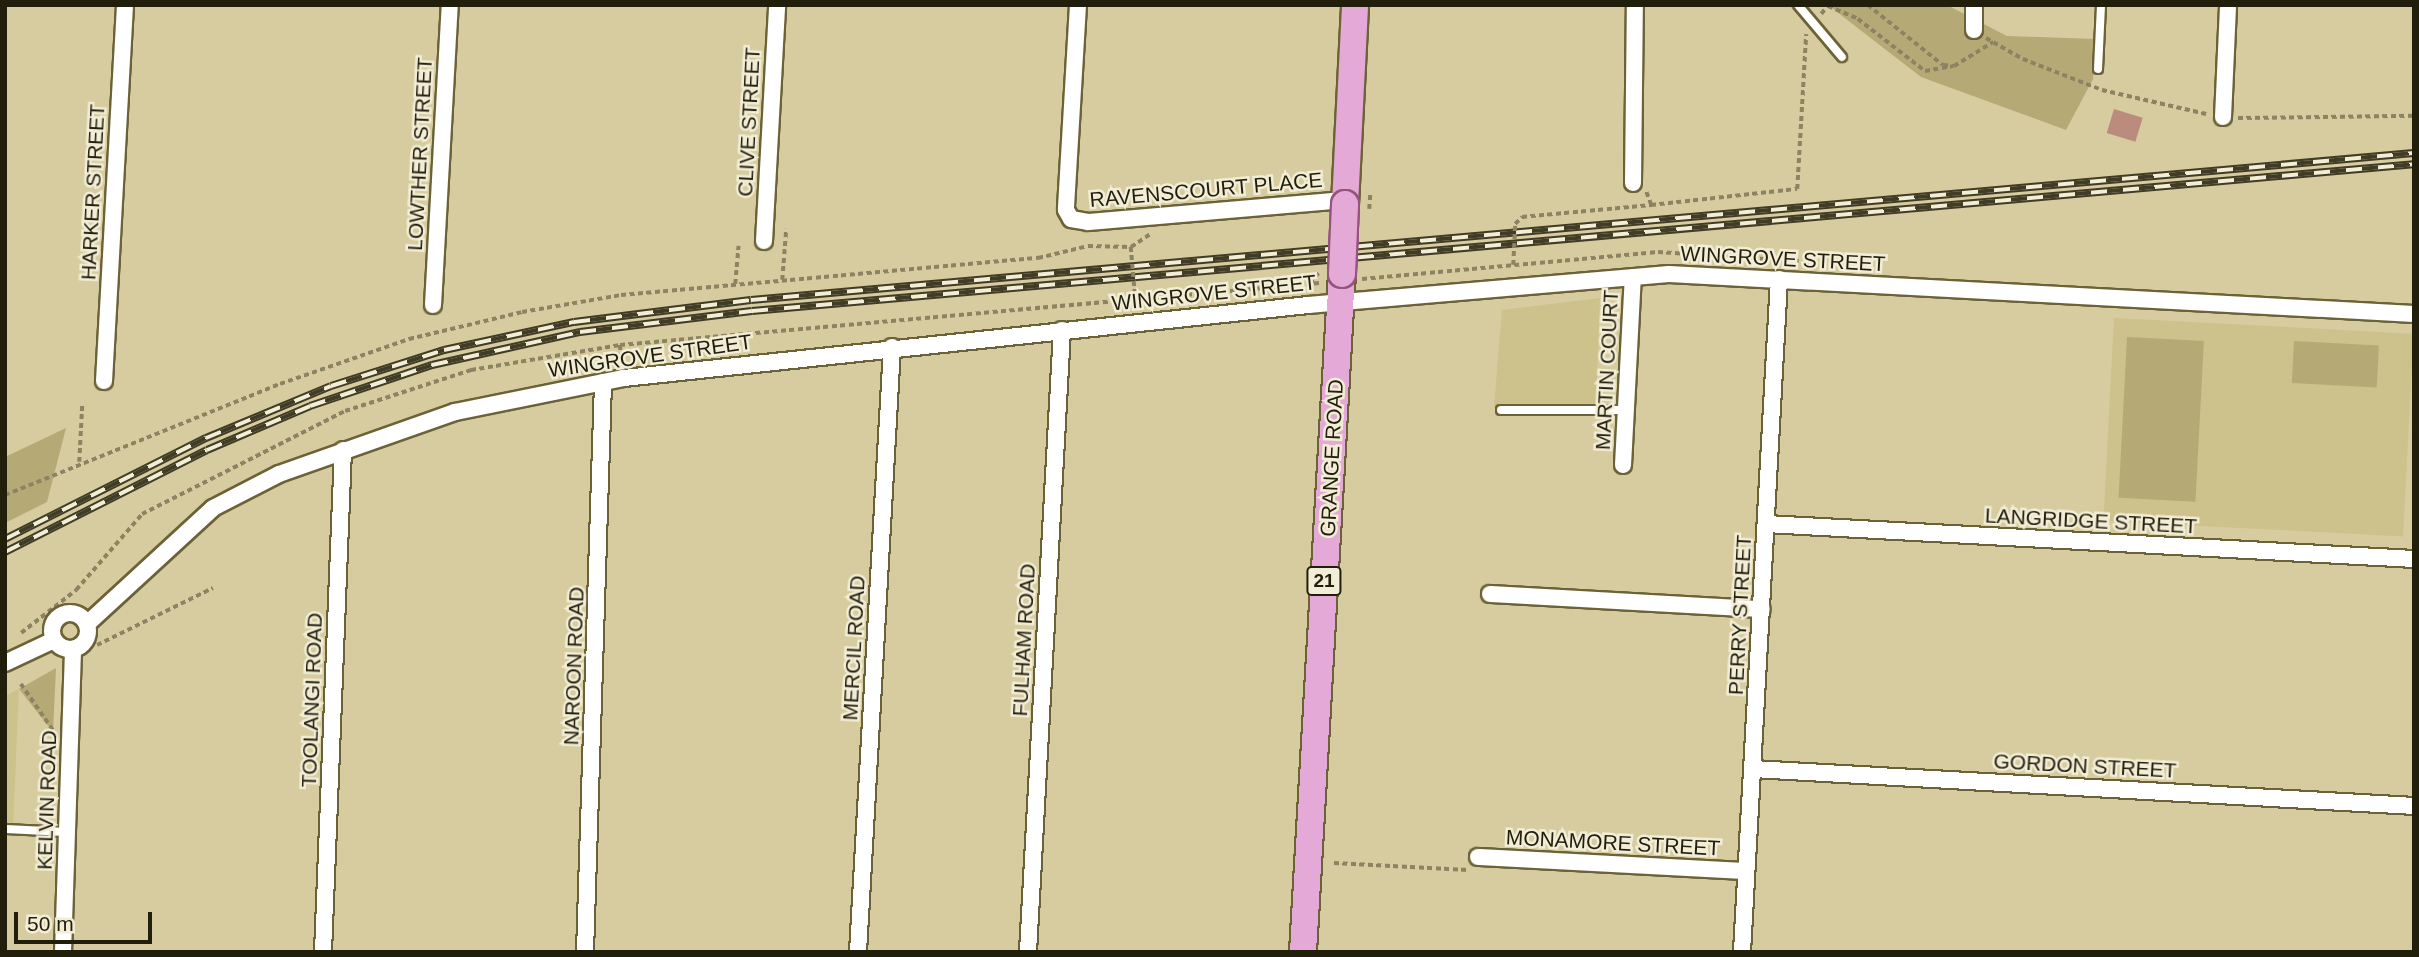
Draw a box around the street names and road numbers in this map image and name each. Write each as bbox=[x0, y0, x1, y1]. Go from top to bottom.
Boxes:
street label: CLIVE STREET bbox=[733, 47, 765, 197]
street label: LOWTHER STREET bbox=[402, 57, 438, 251]
street label: HARKER STREET bbox=[76, 103, 110, 281]
street label: RAVENSCOURT PLACE bbox=[1088, 167, 1324, 213]
street label: WINGROVE STREET bbox=[1680, 241, 1886, 277]
street label: WINGROVE STREET bbox=[1111, 270, 1317, 316]
street label: MARTIN COURT bbox=[1590, 289, 1624, 451]
street label: WINGROVE STREET bbox=[547, 329, 753, 383]
street label: GRANGE ROAD bbox=[1315, 379, 1349, 537]
street label: LANGRIDGE STREET bbox=[1984, 503, 2198, 539]
street label: PERRY STREET bbox=[1723, 534, 1757, 696]
street label: FULHAM ROAD bbox=[1007, 563, 1041, 717]
road number: 21 bbox=[1305, 566, 1343, 596]
street label: MERCIL ROAD bbox=[838, 575, 870, 721]
street label: NAROON ROAD bbox=[559, 586, 589, 746]
street label: TOOLANGI ROAD bbox=[296, 612, 328, 788]
street label: KELVIN ROAD bbox=[32, 730, 62, 870]
street label: GORDON STREET bbox=[1993, 749, 2177, 783]
street label: MONAMORE STREET bbox=[1505, 825, 1721, 861]

